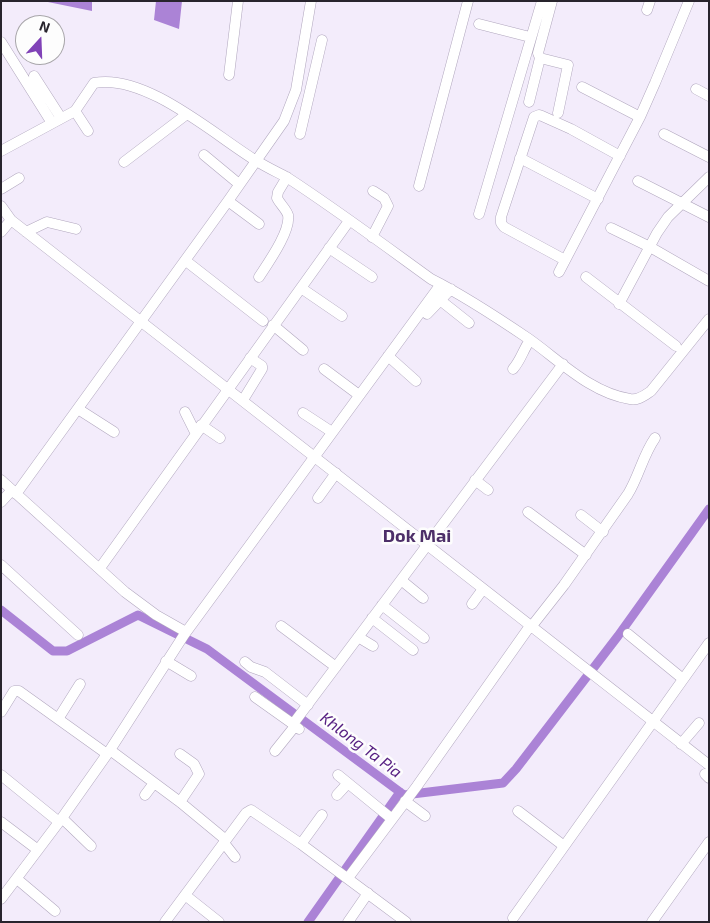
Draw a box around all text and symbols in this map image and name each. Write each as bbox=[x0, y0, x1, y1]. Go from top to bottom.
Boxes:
north arrow bbox=[15, 15, 65, 65]
text: N bbox=[37, 17, 53, 36]
district label: Dok Mai bbox=[383, 525, 451, 547]
water label: Khlong Ta Pia bbox=[316, 708, 406, 782]

